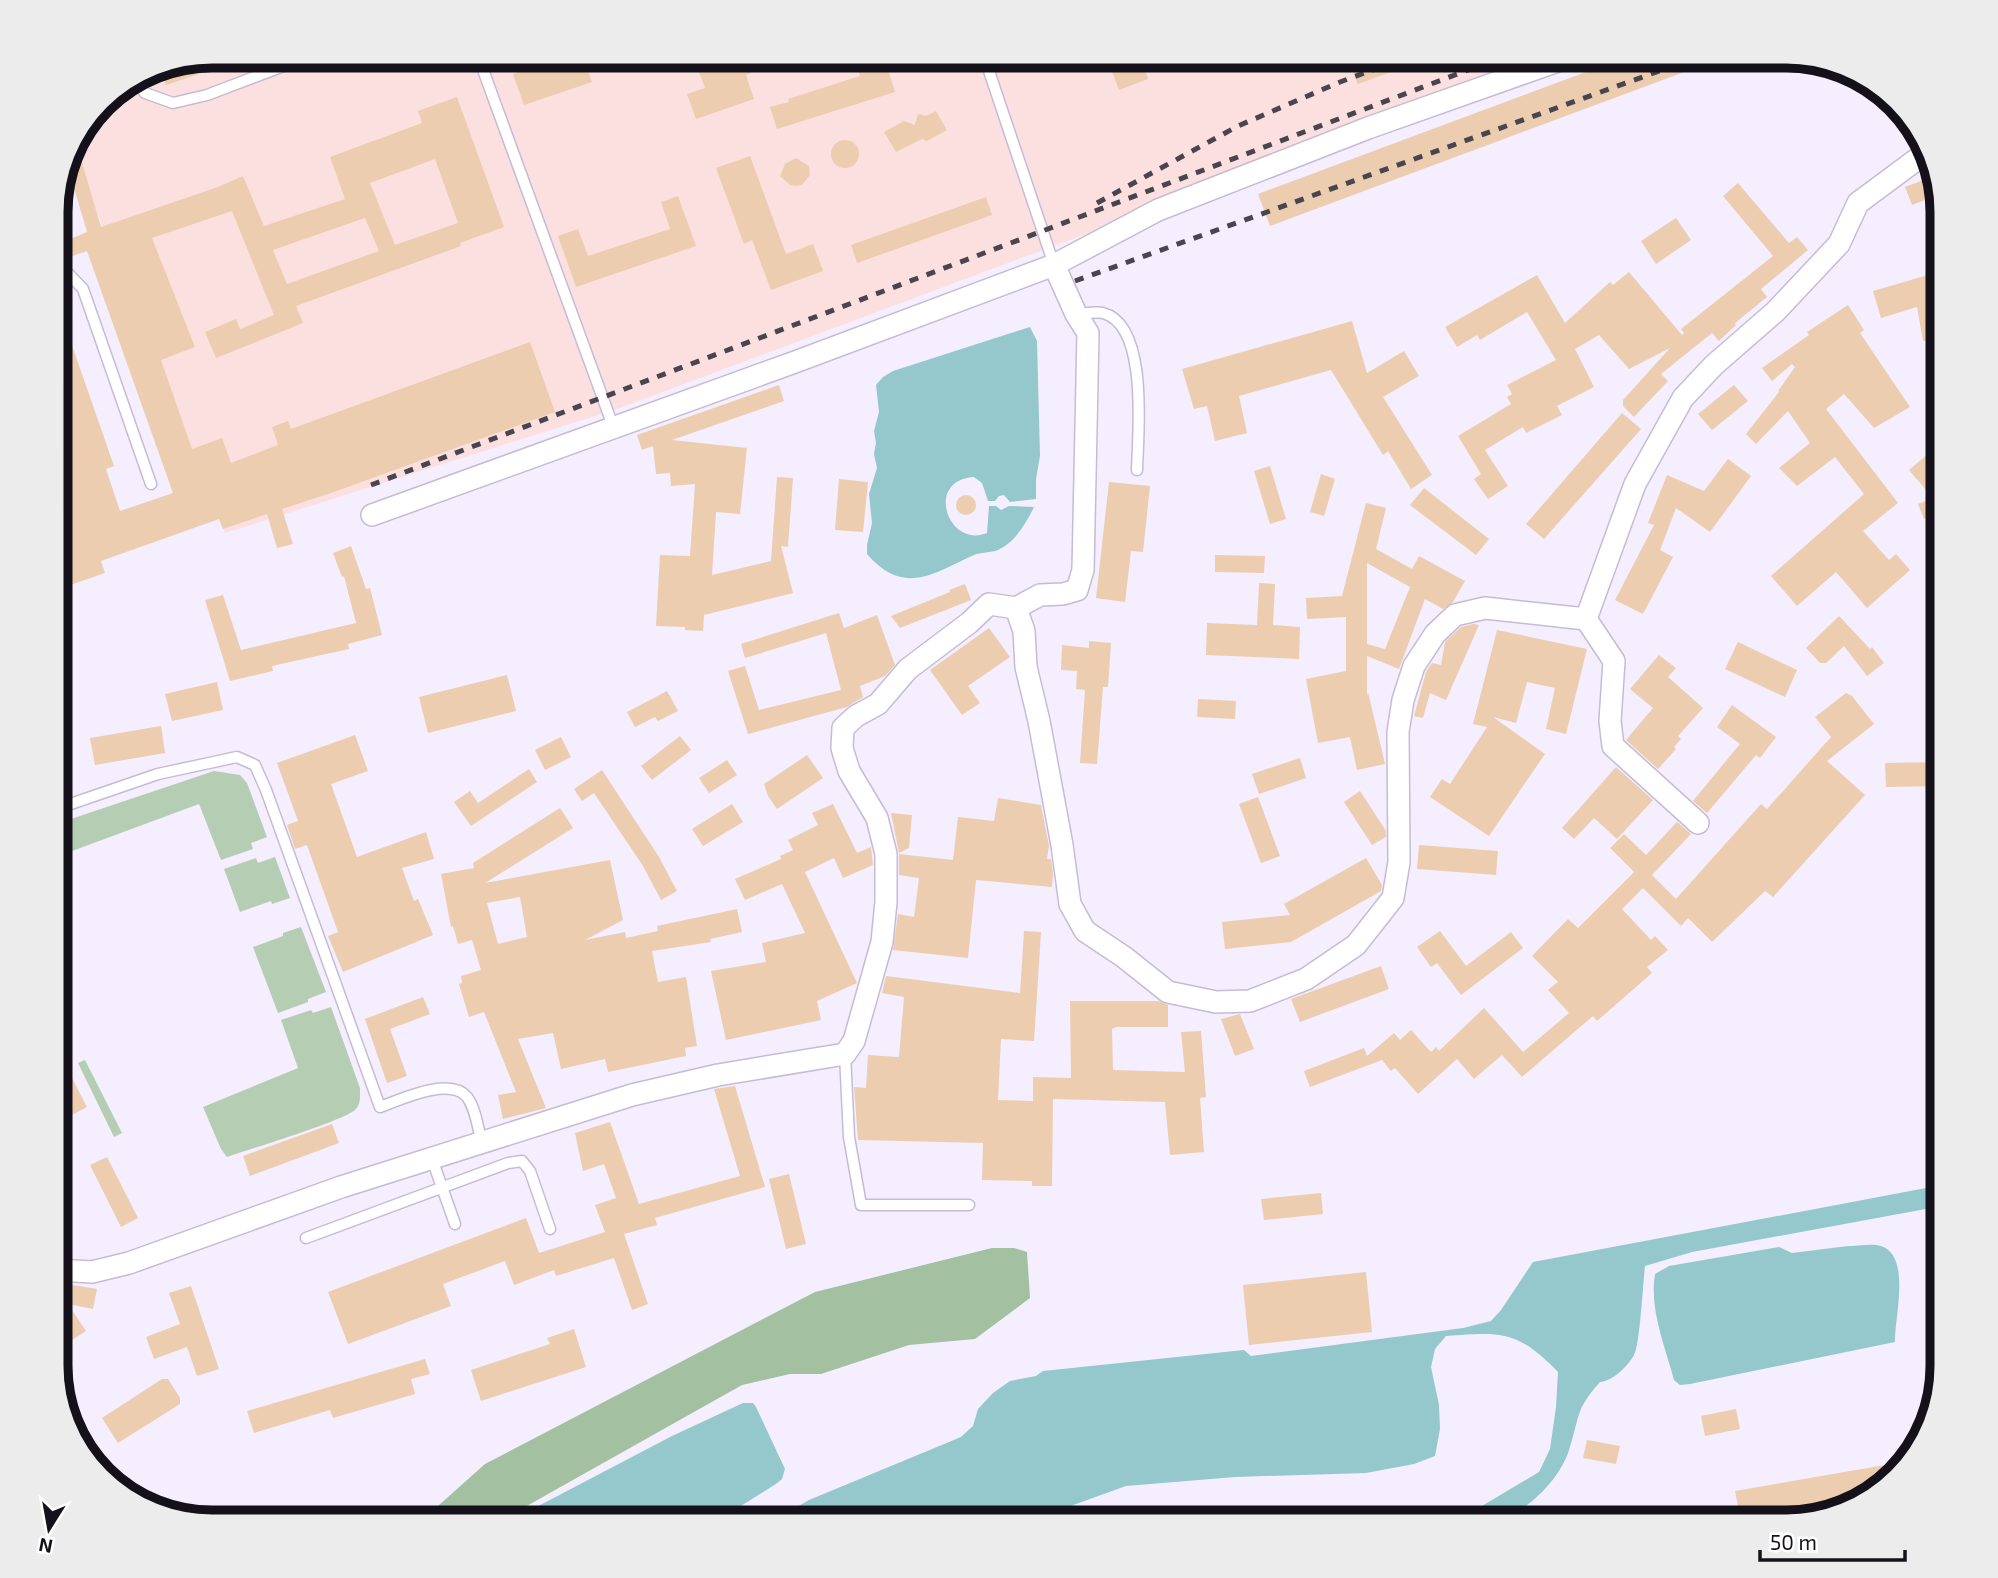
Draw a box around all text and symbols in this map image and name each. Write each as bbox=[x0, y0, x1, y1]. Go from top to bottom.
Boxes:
north arrow bbox=[14, 1494, 84, 1564]
scale bar bbox=[1760, 1518, 1905, 1562]
text: 50 m bbox=[1770, 1529, 1817, 1554]
text: N bbox=[37, 1534, 55, 1559]

